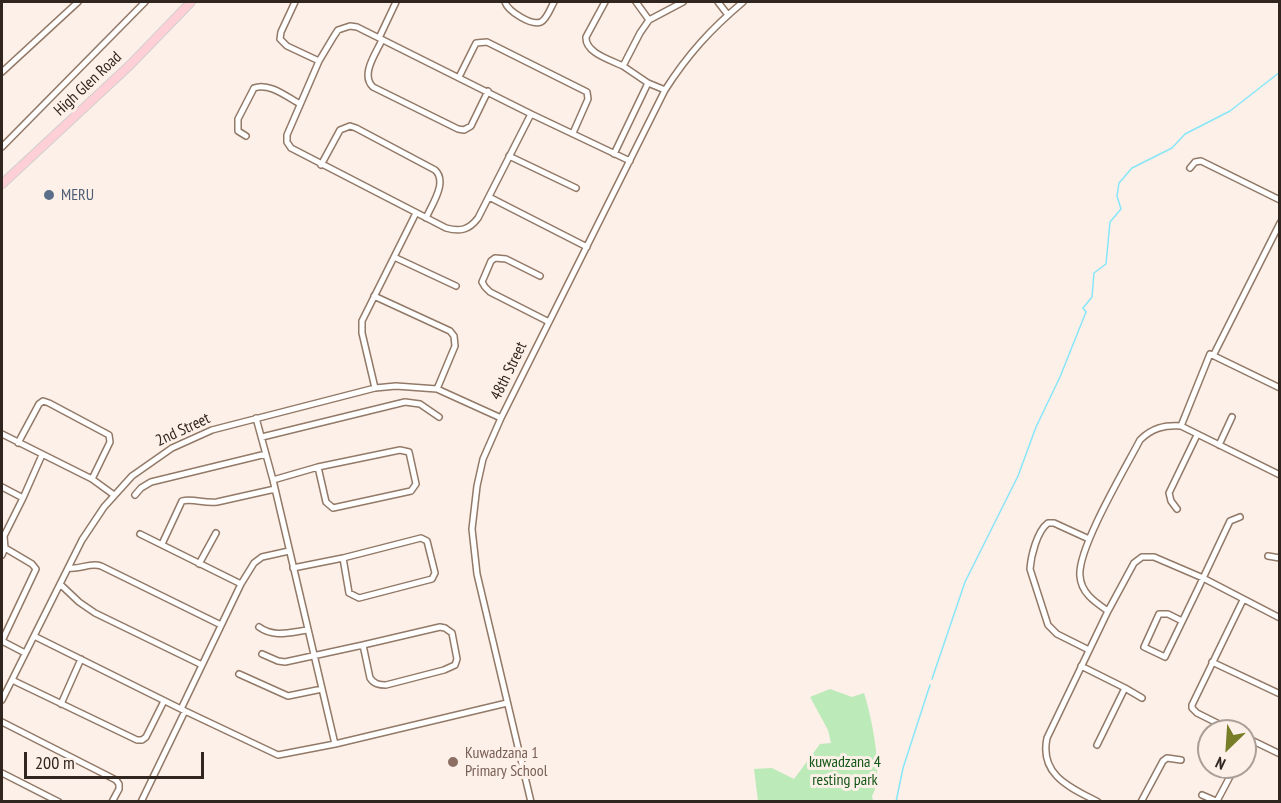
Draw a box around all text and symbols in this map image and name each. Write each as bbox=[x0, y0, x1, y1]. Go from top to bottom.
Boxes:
street label: High Glen Road bbox=[50, 48, 126, 120]
place label: MERU bbox=[61, 185, 94, 205]
marker: MERU bbox=[42, 188, 56, 202]
street label: 48th Street bbox=[487, 339, 531, 403]
street label: 2nd Street bbox=[153, 409, 213, 451]
north arrow bbox=[1197, 719, 1257, 779]
scale bar bbox=[27, 740, 207, 778]
place label: Kuwadzana 1 Primary School bbox=[465, 743, 547, 781]
text: 200 m bbox=[35, 751, 75, 774]
park label: kuwadzana 4 resting park bbox=[809, 752, 881, 790]
text: N bbox=[1212, 753, 1228, 774]
marker: Kuwadzana 1 Primary School bbox=[446, 755, 460, 769]

